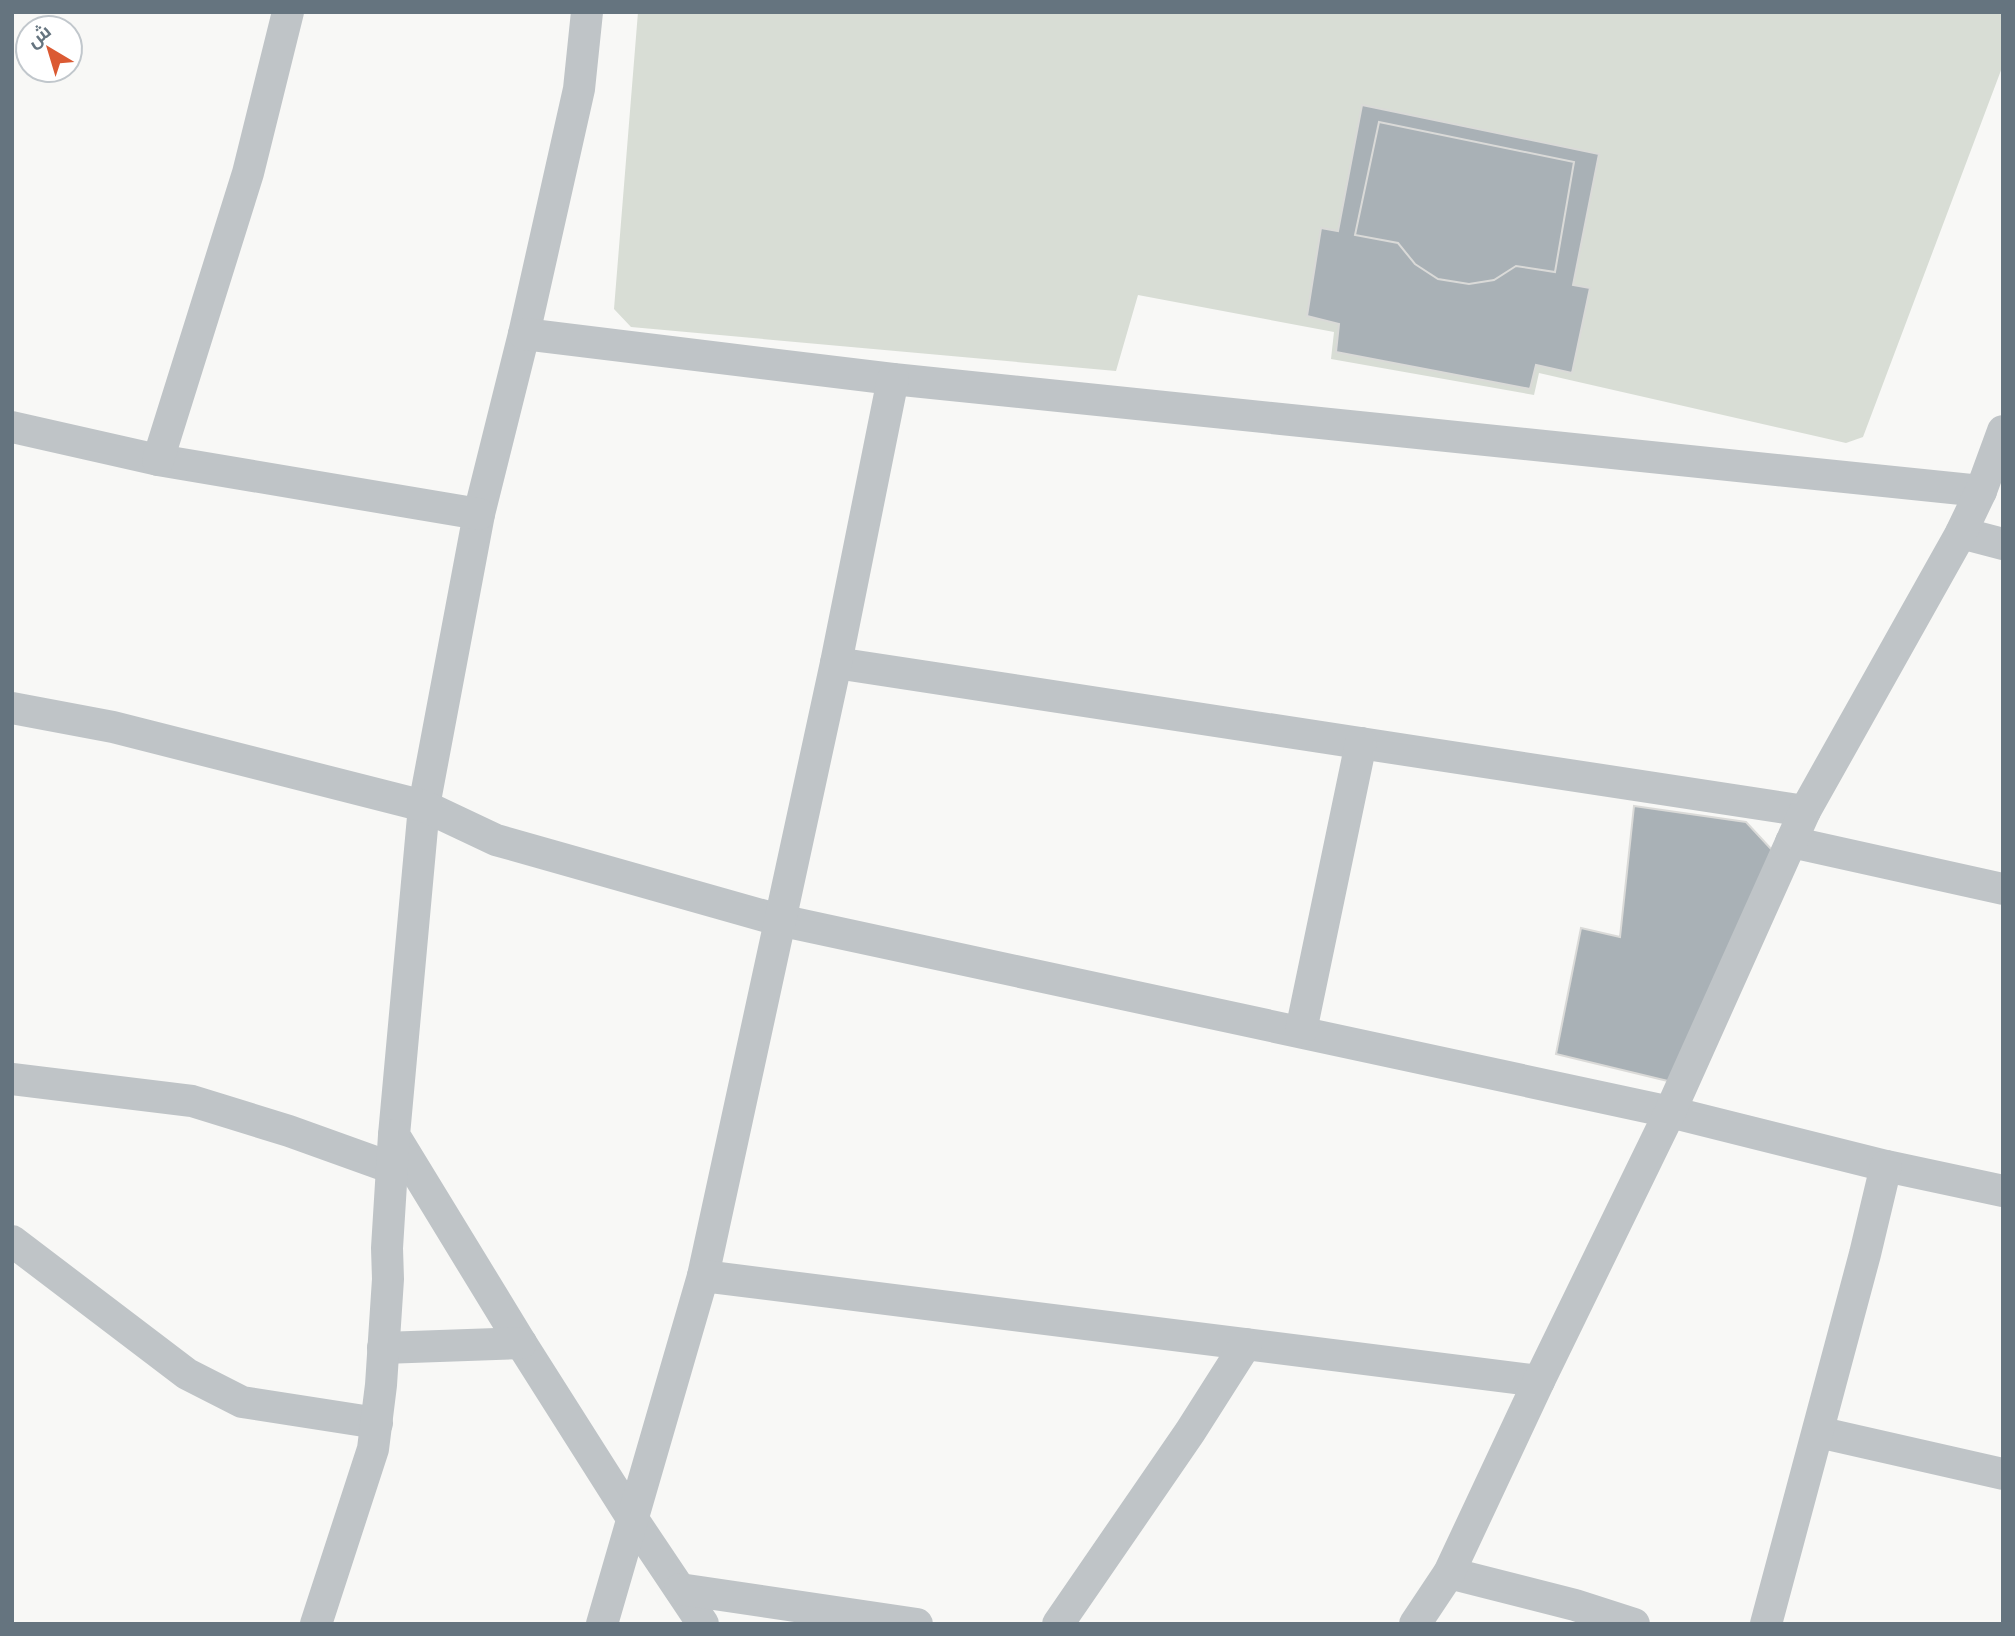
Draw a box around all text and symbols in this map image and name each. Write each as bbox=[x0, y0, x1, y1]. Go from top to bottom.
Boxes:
north arrow bbox=[14, 14, 84, 84]
text: ش bbox=[23, 20, 56, 53]

